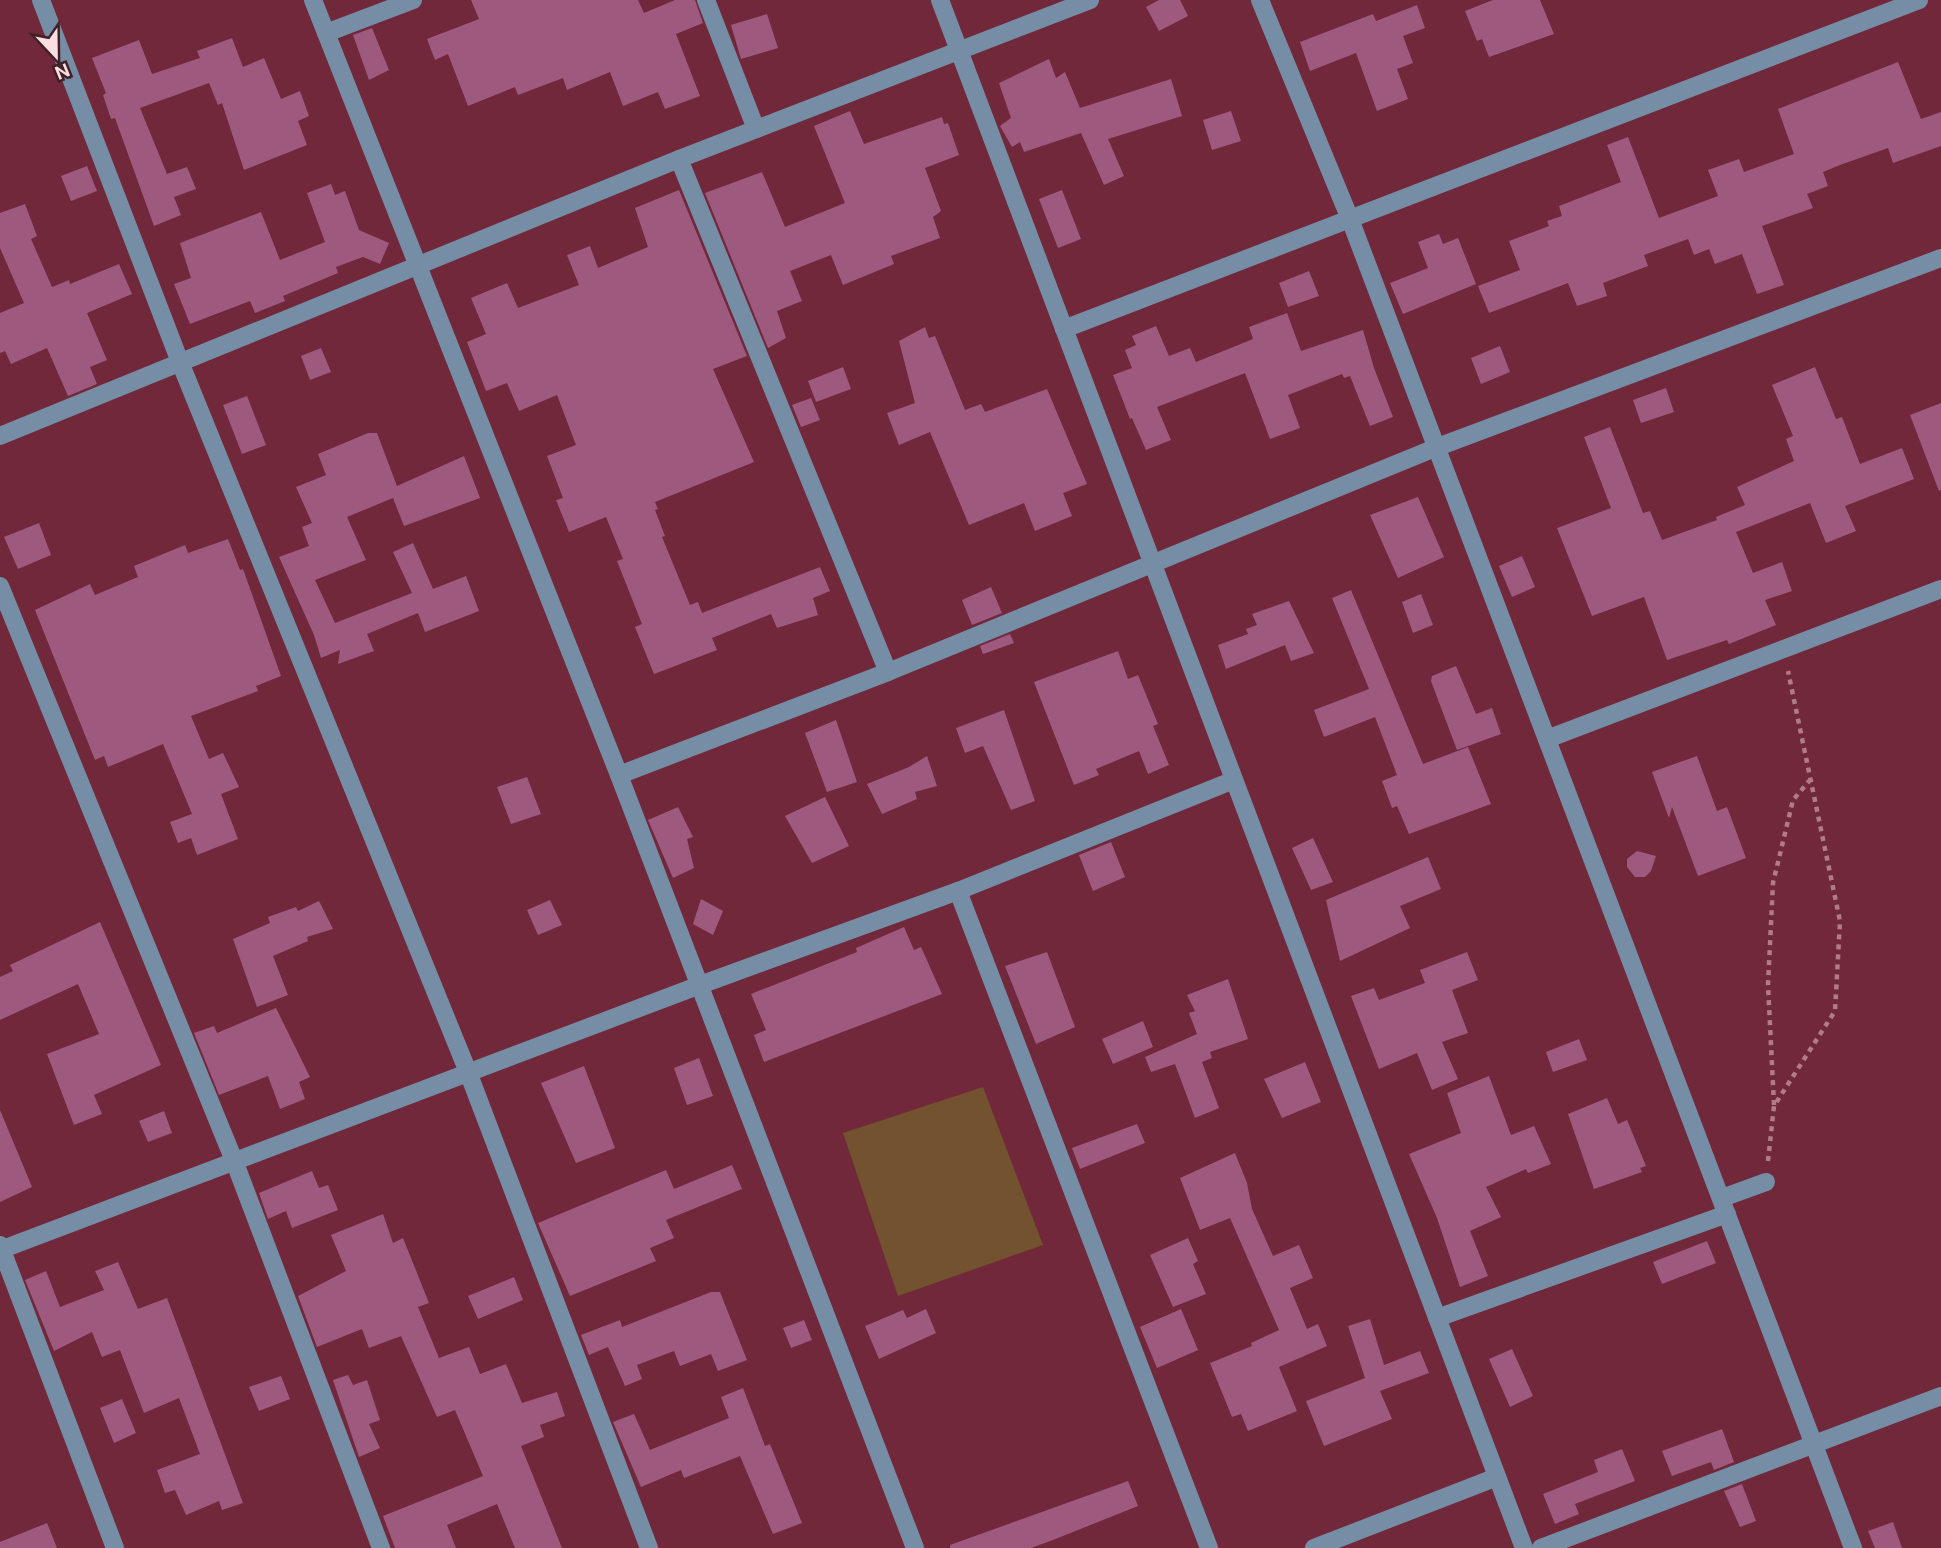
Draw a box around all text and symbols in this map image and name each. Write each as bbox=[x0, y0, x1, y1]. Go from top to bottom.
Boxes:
north arrow bbox=[21, 21, 91, 91]
text: N bbox=[51, 57, 73, 85]

